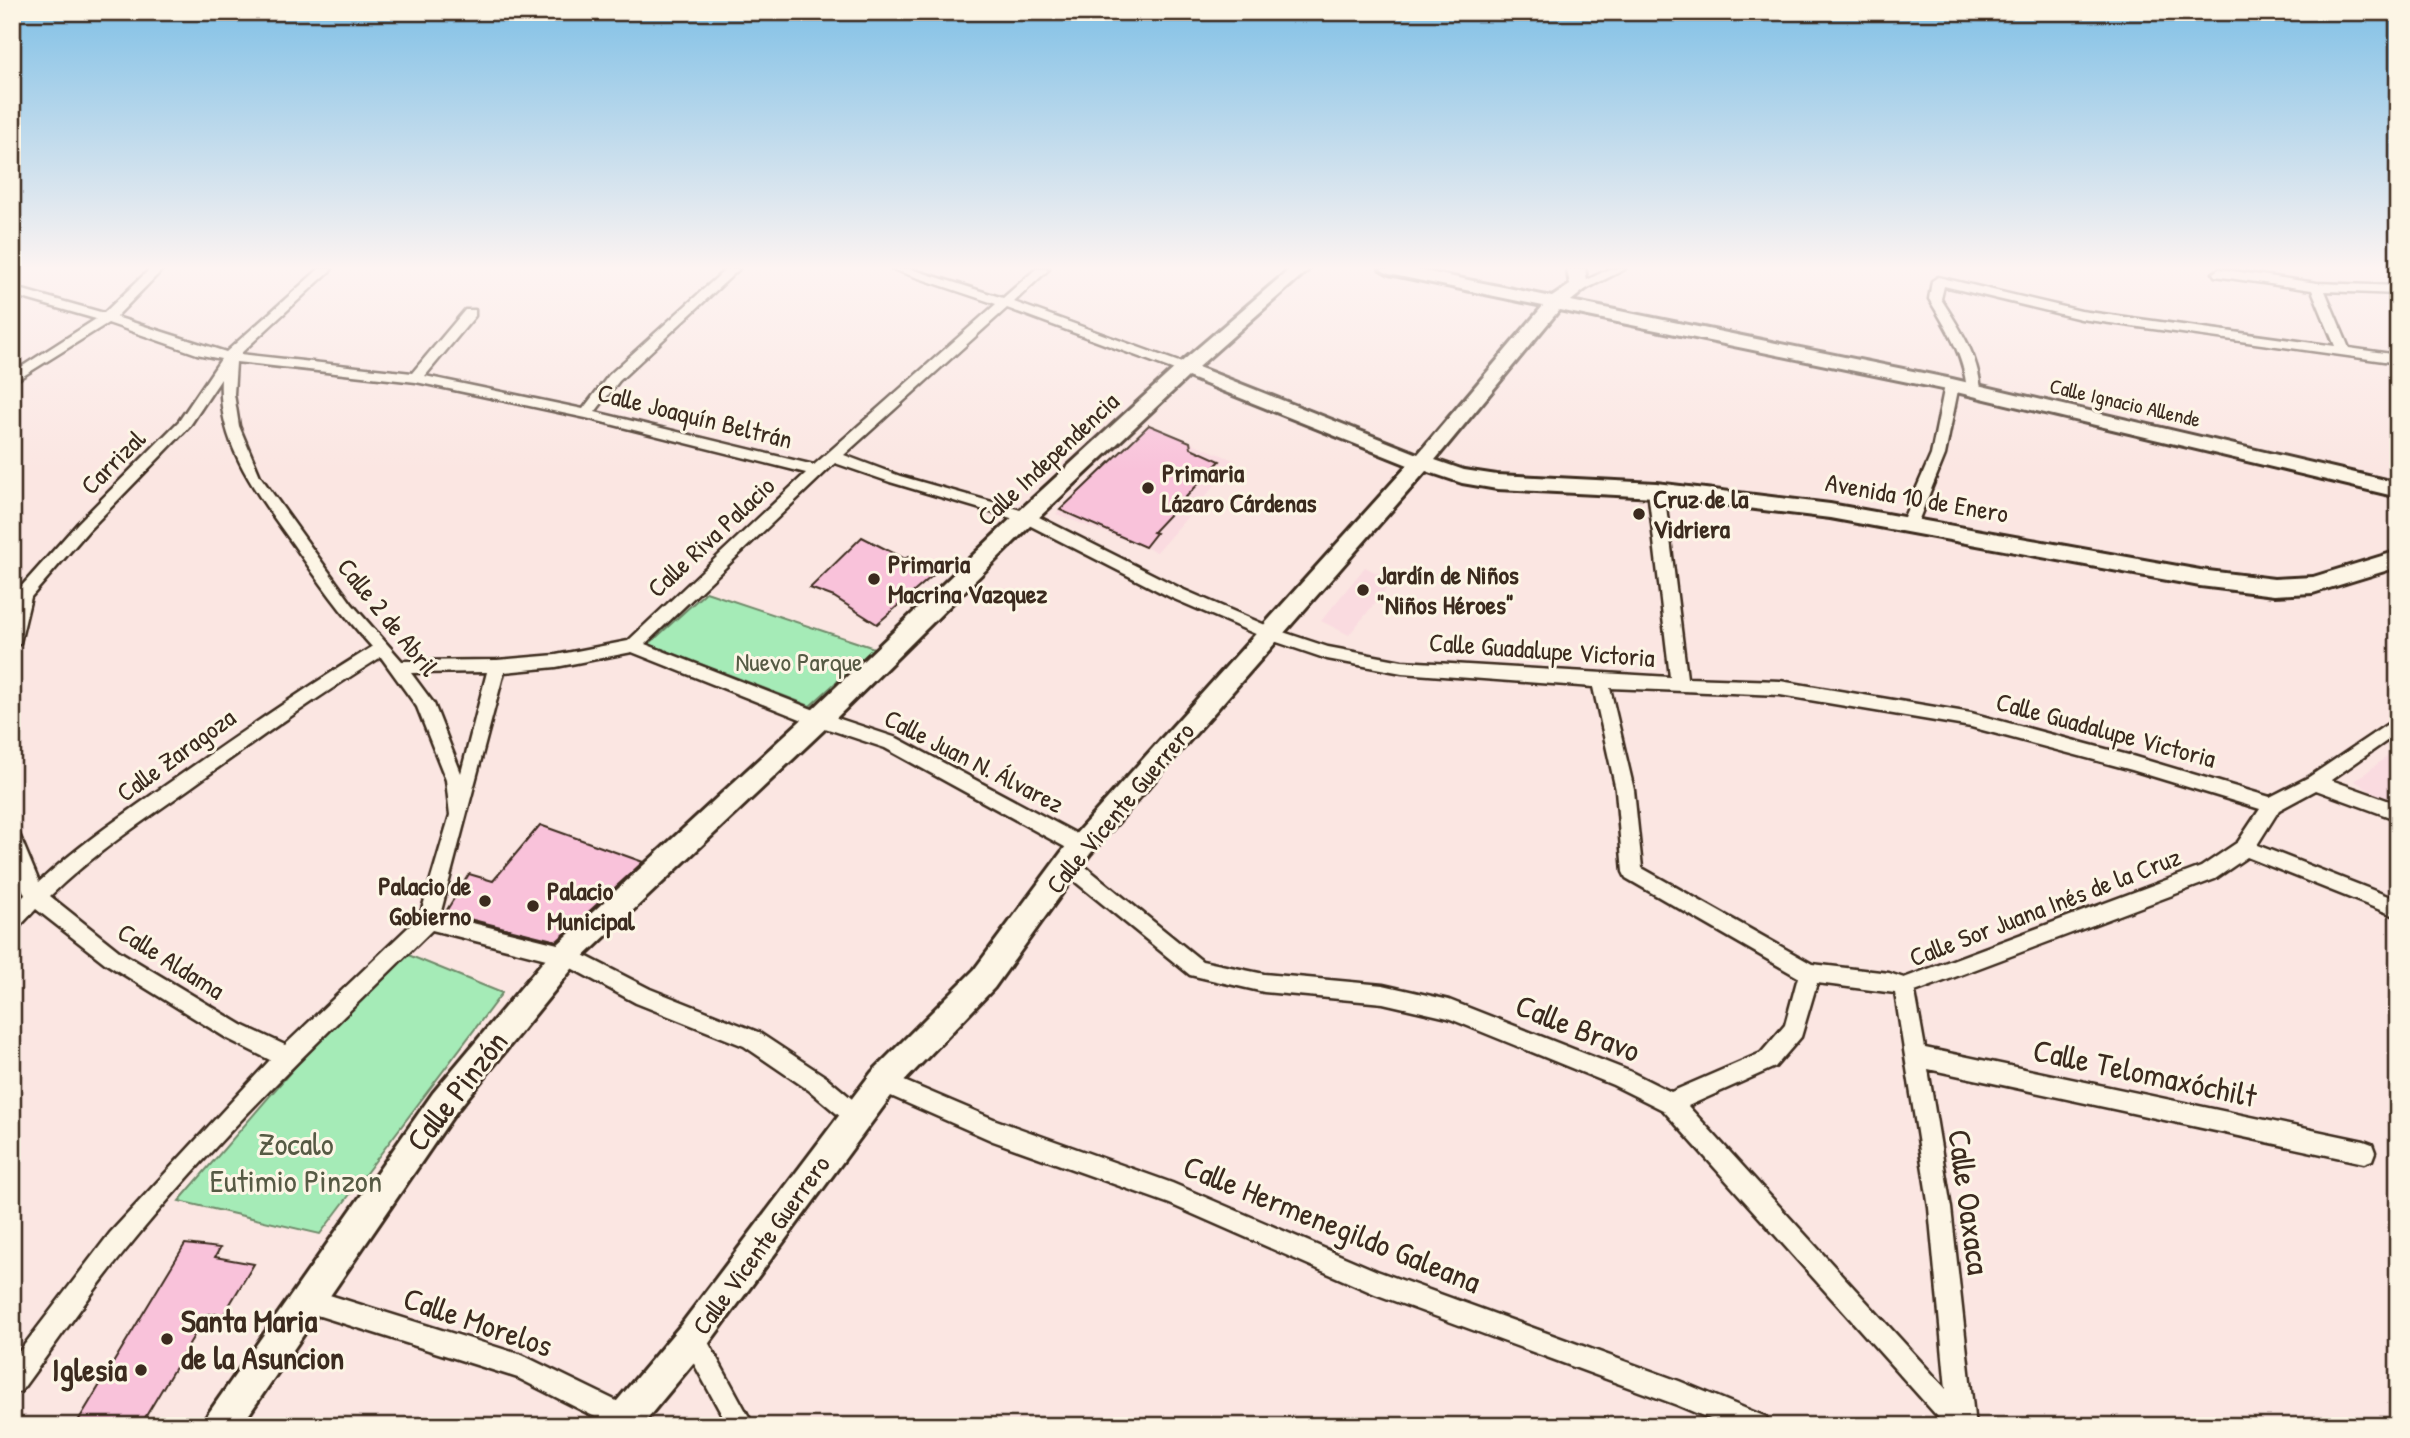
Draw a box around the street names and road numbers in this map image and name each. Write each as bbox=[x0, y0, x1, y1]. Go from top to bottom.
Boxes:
street label: Calle Ignacio Allende bbox=[2047, 371, 2203, 434]
street label: Calle Joaquín Beltrán bbox=[594, 374, 796, 457]
street label: Calle Independencia bbox=[969, 384, 1126, 533]
street label: Carrizal bbox=[73, 421, 153, 502]
street label: Avenida 10 de Enero bbox=[1823, 464, 2011, 531]
street label: Calle Riva Palacio bbox=[639, 468, 782, 605]
street label: Calle 2 de Abril bbox=[330, 550, 447, 683]
street label: Calle Guadalupe Victoria bbox=[1428, 624, 1656, 675]
street label: Calle Guadalupe Victoria bbox=[1992, 683, 2220, 776]
street label: Calle Zaragoza bbox=[109, 700, 242, 810]
street label: Calle Juan N. Álvarez bbox=[879, 700, 1070, 821]
street label: Calle Vicente Guerrero bbox=[1037, 714, 1202, 901]
street label: Calle Sor Juana Inés de la Cruz bbox=[1904, 839, 2186, 974]
street label: Calle Aldama bbox=[111, 914, 231, 1007]
street label: Calle Bravo bbox=[1510, 983, 1647, 1072]
street label: Calle Pinzón bbox=[396, 1021, 517, 1160]
street label: Calle Telomaxóchilt bbox=[2030, 1028, 2262, 1117]
street label: Calle Oaxaca bbox=[1938, 1127, 2001, 1277]
street label: Calle Hermenegildo Galeana bbox=[1177, 1144, 1487, 1303]
street label: Calle Vicente Guerrero bbox=[684, 1148, 838, 1342]
street label: Calle Morelos bbox=[398, 1276, 558, 1367]

